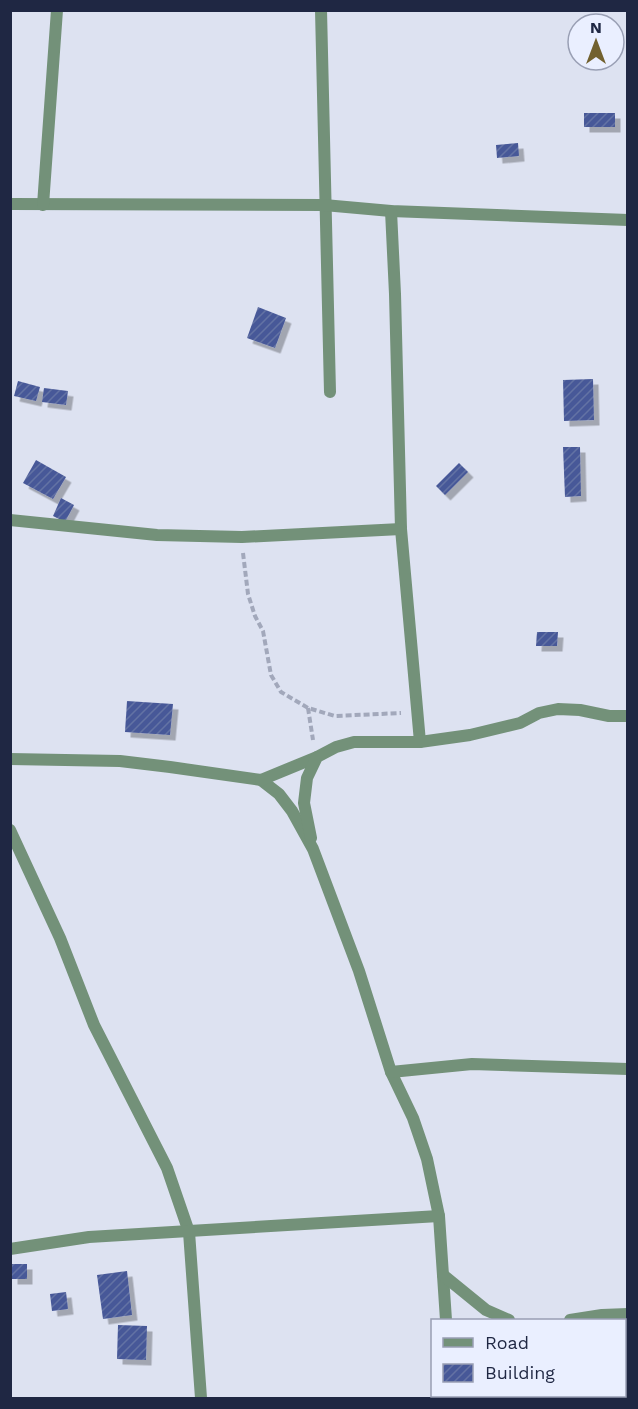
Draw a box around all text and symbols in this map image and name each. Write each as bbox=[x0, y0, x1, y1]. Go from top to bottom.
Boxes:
north arrow bbox=[566, 12, 626, 72]
text: N bbox=[590, 18, 602, 37]
legend bbox=[431, 1319, 626, 1397]
text: Road bbox=[485, 1332, 529, 1353]
text: Building bbox=[485, 1362, 555, 1383]

